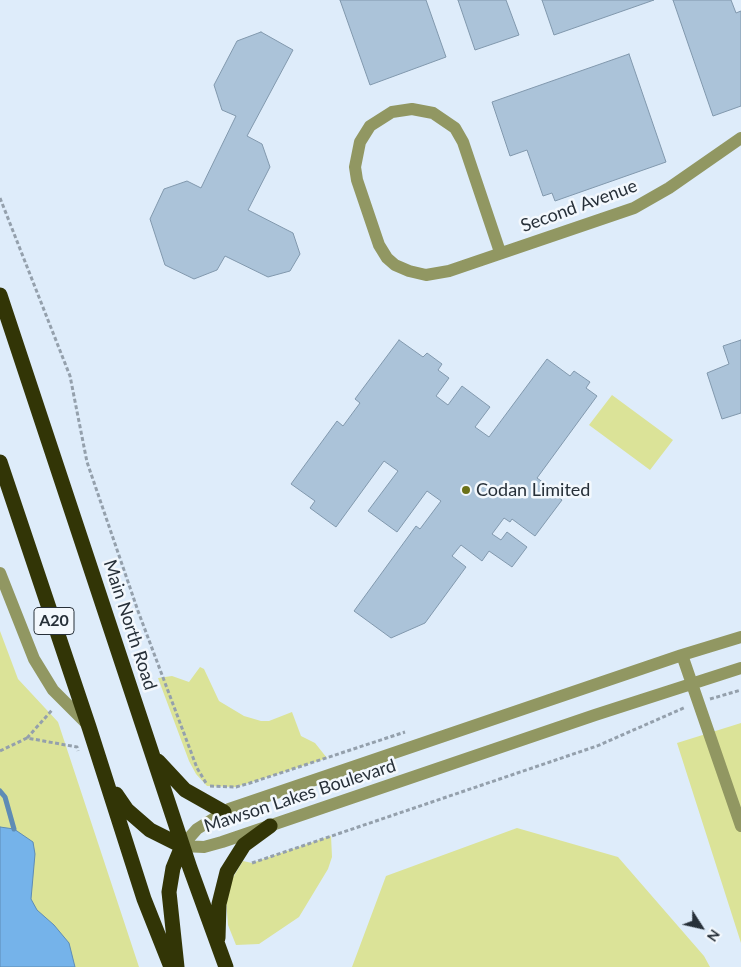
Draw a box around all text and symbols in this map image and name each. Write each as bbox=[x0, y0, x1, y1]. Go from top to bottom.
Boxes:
street label: Second Avenue bbox=[518, 175, 640, 237]
place label: Codan Limited bbox=[476, 479, 590, 501]
marker: Codan Limited bbox=[460, 484, 472, 496]
street label: Main North Road bbox=[99, 557, 161, 693]
road number: A20 bbox=[34, 608, 74, 634]
street label: Mawson Lakes Boulevard bbox=[201, 755, 399, 837]
north arrow bbox=[676, 902, 726, 952]
text: N bbox=[704, 927, 724, 945]

